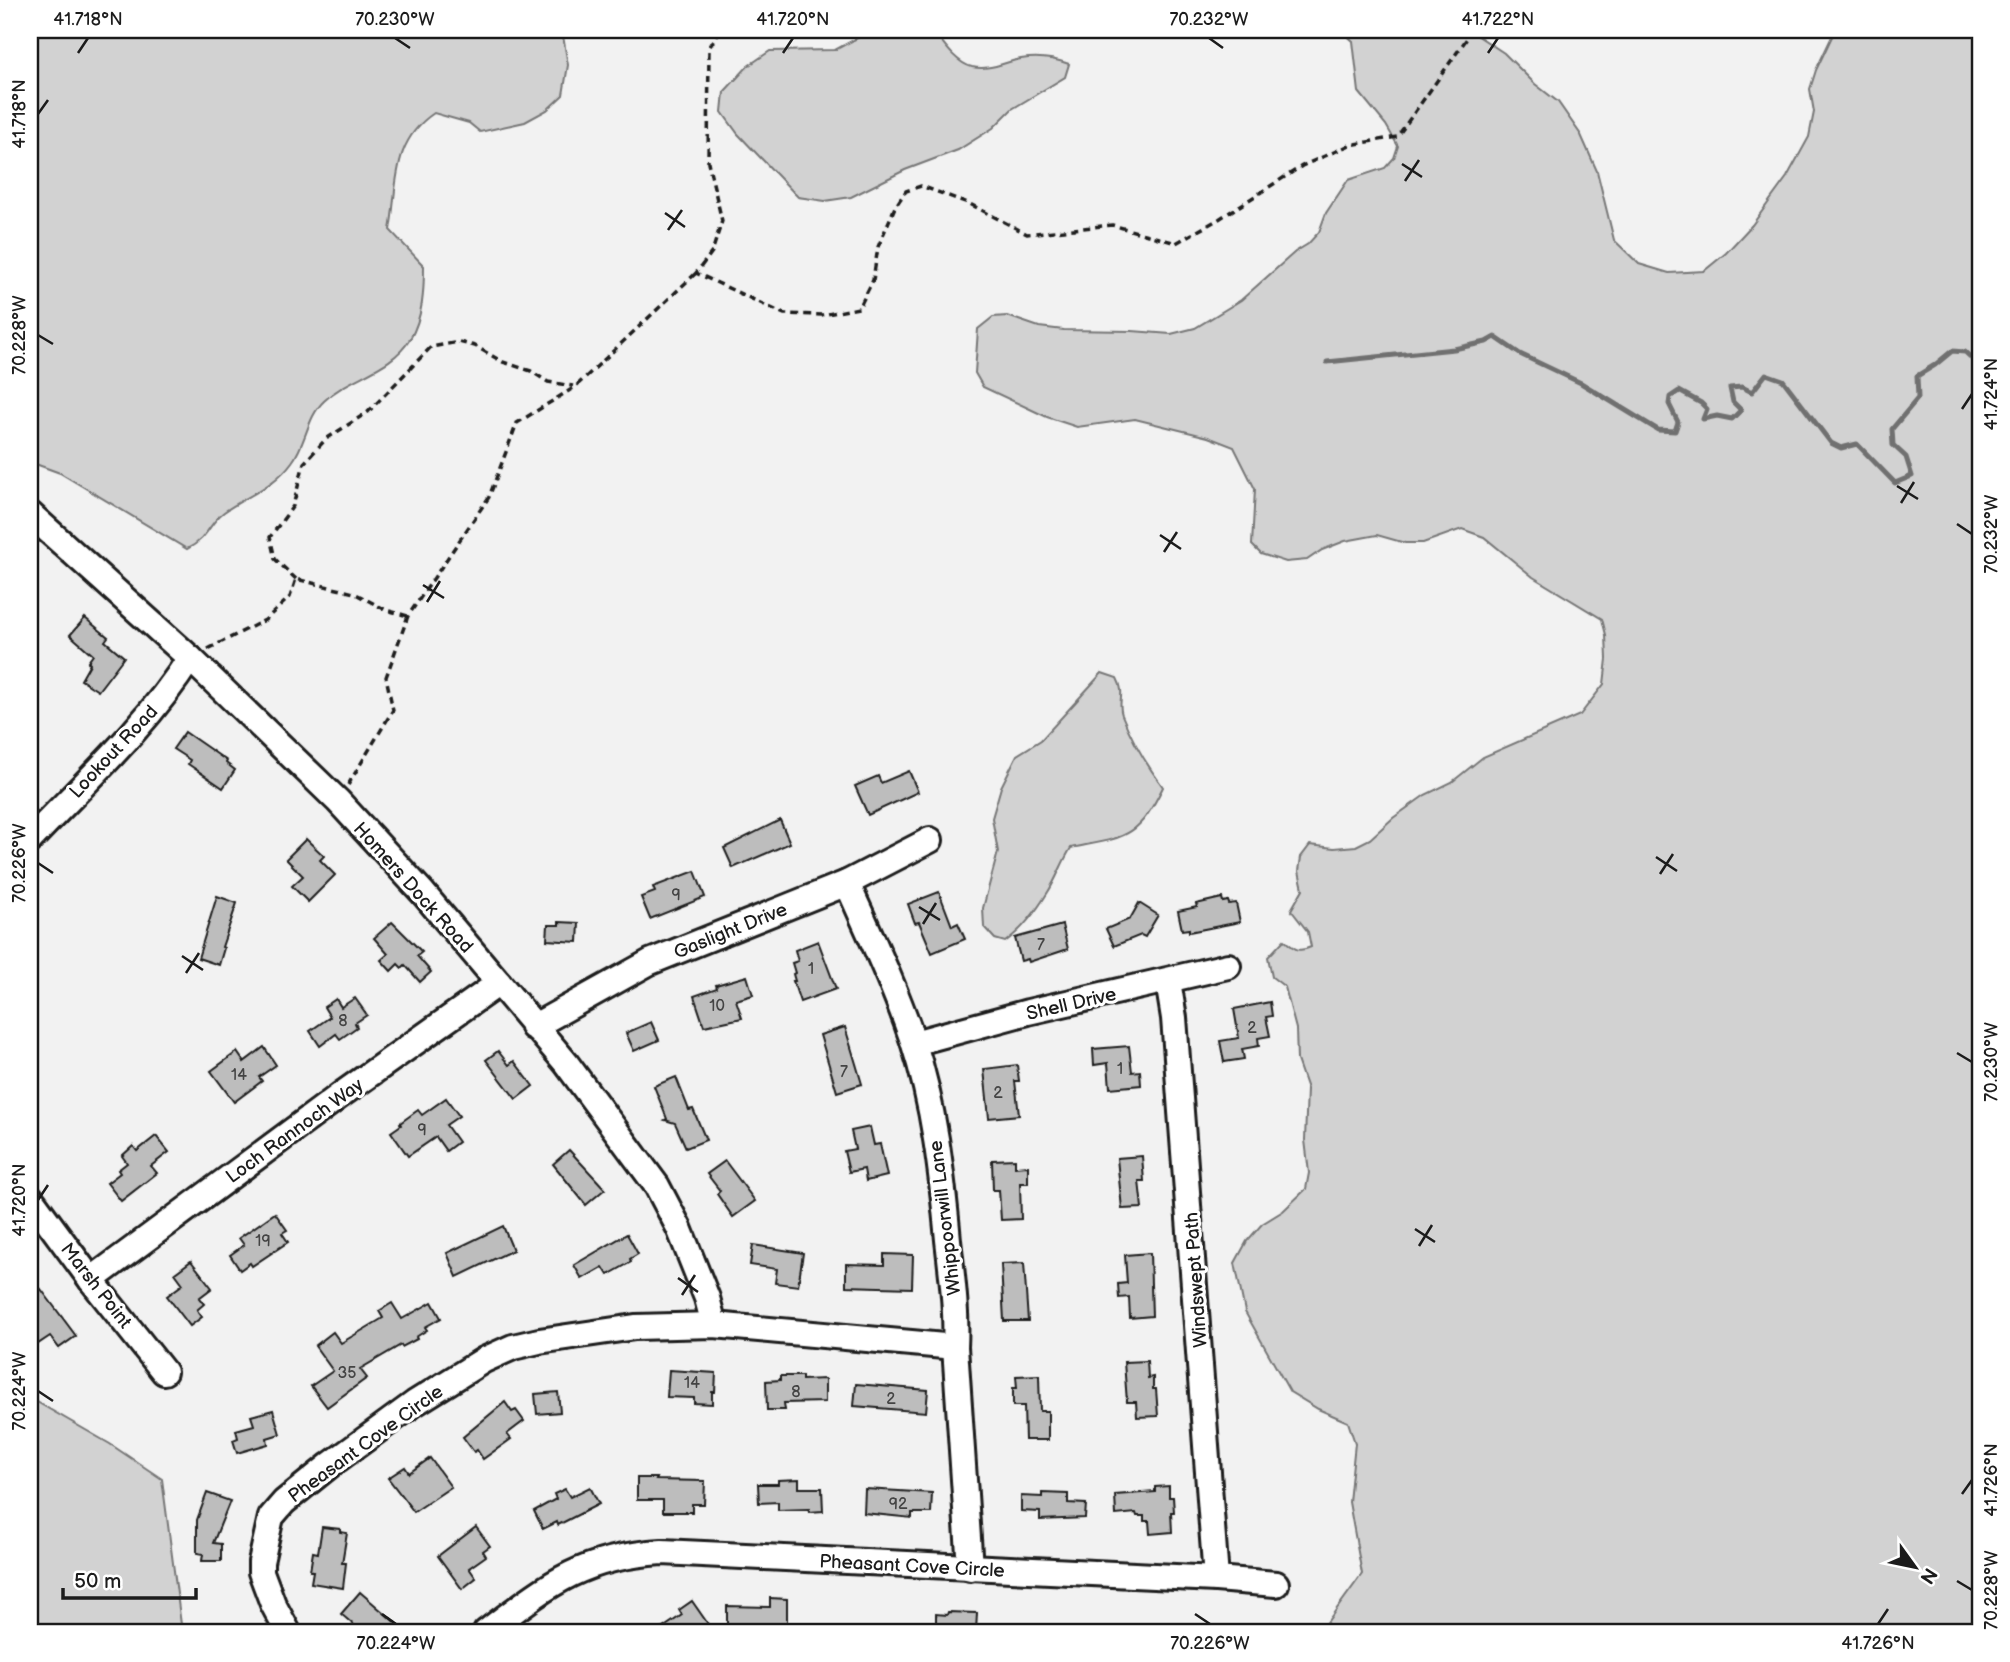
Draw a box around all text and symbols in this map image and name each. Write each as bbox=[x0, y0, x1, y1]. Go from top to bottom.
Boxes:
text: 41.718°N bbox=[53, 9, 123, 30]
text: 70.230°W bbox=[355, 9, 435, 30]
text: 41.720°N bbox=[756, 9, 830, 30]
text: 70.232°W bbox=[1169, 9, 1249, 30]
text: 41.722°N bbox=[1462, 9, 1534, 30]
text: 41.718°N bbox=[9, 79, 30, 149]
text: 70.228°W bbox=[9, 295, 30, 375]
text: 41.724°N bbox=[1981, 358, 2002, 430]
text: 70.232°W bbox=[1981, 494, 2002, 574]
street label: Lookout Road bbox=[65, 701, 163, 803]
street label: Homers Dock Road bbox=[348, 818, 478, 958]
text: 70.226°W bbox=[9, 823, 30, 903]
house number: 9 bbox=[671, 886, 681, 905]
street label: Gaslight Drive bbox=[671, 898, 791, 965]
house number: 7 bbox=[1037, 936, 1045, 955]
house number: 1 bbox=[808, 960, 814, 979]
street label: Shell Drive bbox=[1024, 983, 1119, 1026]
house number: 10 bbox=[709, 997, 725, 1016]
house number: 8 bbox=[338, 1012, 348, 1031]
house number: 2 bbox=[1247, 1019, 1257, 1038]
text: 70.230°W bbox=[1981, 1022, 2002, 1102]
house number: 1 bbox=[1117, 1060, 1123, 1079]
house number: 7 bbox=[840, 1063, 848, 1082]
house number: 14 bbox=[231, 1066, 247, 1085]
street label: Loch Rannoch Way bbox=[222, 1073, 368, 1189]
house number: 2 bbox=[993, 1084, 1003, 1103]
house number: 9 bbox=[417, 1121, 427, 1140]
street label: Whippoorwill Lane bbox=[925, 1139, 966, 1297]
text: 41.720°N bbox=[9, 1163, 30, 1237]
street label: Windswept Path bbox=[1180, 1211, 1213, 1348]
house number: 19 bbox=[255, 1232, 271, 1251]
street label: Marsh Point bbox=[55, 1239, 136, 1333]
text: 70.224°W bbox=[9, 1351, 30, 1430]
house number: 35 bbox=[337, 1364, 357, 1383]
house number: 14 bbox=[684, 1374, 700, 1393]
street label: Pheasant Cove Circle bbox=[284, 1380, 448, 1508]
house number: 8 bbox=[791, 1383, 801, 1402]
house number: 2 bbox=[886, 1390, 896, 1409]
text: 41.726°N bbox=[1981, 1443, 2002, 1517]
house number: 92 bbox=[889, 1495, 908, 1514]
north arrow bbox=[1881, 1532, 1951, 1602]
street label: Pheasant Cove Circle bbox=[819, 1550, 1005, 1583]
text: 70.228°W bbox=[1981, 1550, 2002, 1630]
scale bar bbox=[63, 1557, 196, 1601]
text: N bbox=[1914, 1563, 1942, 1588]
text: 50 m bbox=[74, 1569, 121, 1594]
text: 70.224°W bbox=[357, 1633, 436, 1654]
text: 70.226°W bbox=[1170, 1633, 1250, 1654]
text: 41.726°N bbox=[1841, 1633, 1915, 1654]

